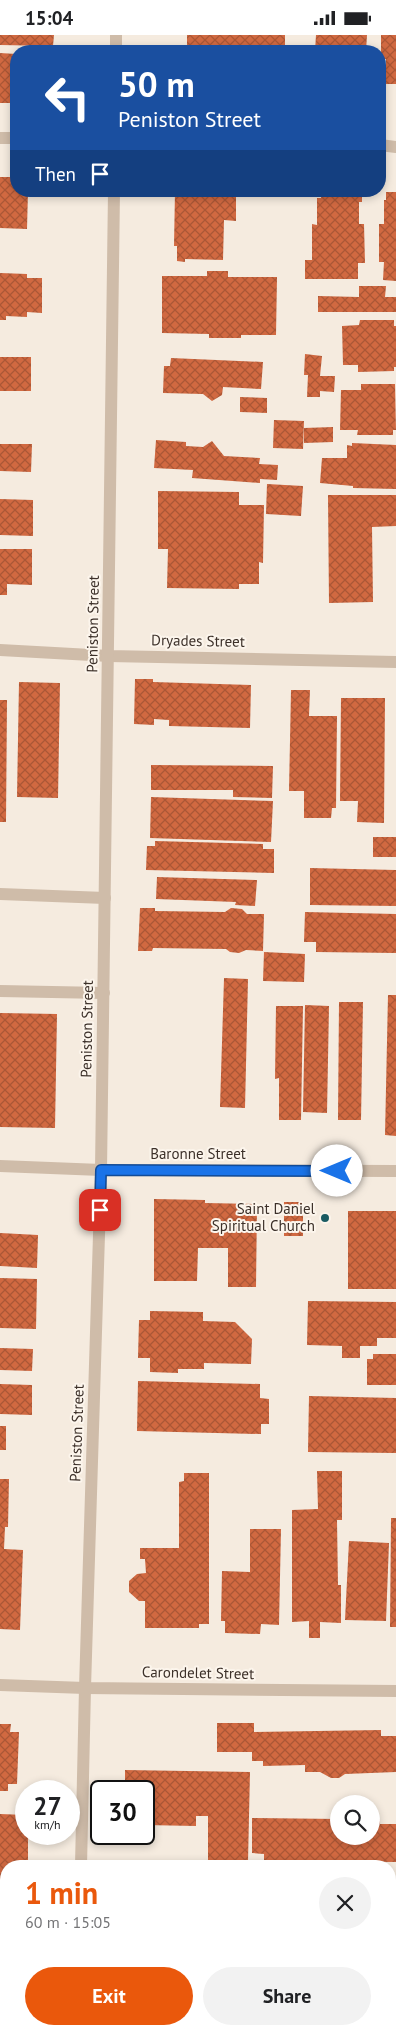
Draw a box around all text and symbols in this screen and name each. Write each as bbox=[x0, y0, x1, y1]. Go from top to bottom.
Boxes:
text: 15:04 bbox=[25, 6, 73, 30]
text: 50 m bbox=[118, 61, 195, 107]
icon: left bbox=[35, 65, 100, 130]
text: Peniston Street bbox=[118, 105, 261, 133]
icon: arrive bbox=[86, 160, 114, 188]
text: Then bbox=[35, 162, 76, 186]
street label: Peniston Street bbox=[82, 575, 103, 673]
street label: Dryades Street bbox=[151, 630, 245, 651]
street label: Peniston Street bbox=[76, 980, 97, 1078]
street label: Baronne Street bbox=[150, 1144, 246, 1163]
position arrow bbox=[310, 1144, 362, 1196]
pin bbox=[79, 1189, 121, 1231]
icon: arrive bbox=[86, 1196, 114, 1224]
place label: Saint Daniel Spiritual Church bbox=[212, 1199, 316, 1235]
marker: Saint Daniel Spiritual Church bbox=[319, 1212, 331, 1224]
street label: Peniston Street bbox=[65, 1384, 88, 1482]
street label: Carondelet Street bbox=[142, 1662, 254, 1683]
speed limit sign: 30 bbox=[90, 1780, 155, 1845]
text: 27 bbox=[33, 1790, 62, 1822]
map controls bbox=[330, 1795, 380, 1845]
button: search bbox=[330, 1795, 380, 1845]
text: km/h bbox=[34, 1817, 61, 1832]
text: 1 min bbox=[25, 1873, 98, 1912]
button: close bbox=[319, 1877, 371, 1929]
text: 60 m · 15:05 bbox=[25, 1912, 111, 1932]
button: Exit bbox=[25, 1967, 193, 2025]
button: Share bbox=[203, 1967, 371, 2025]

